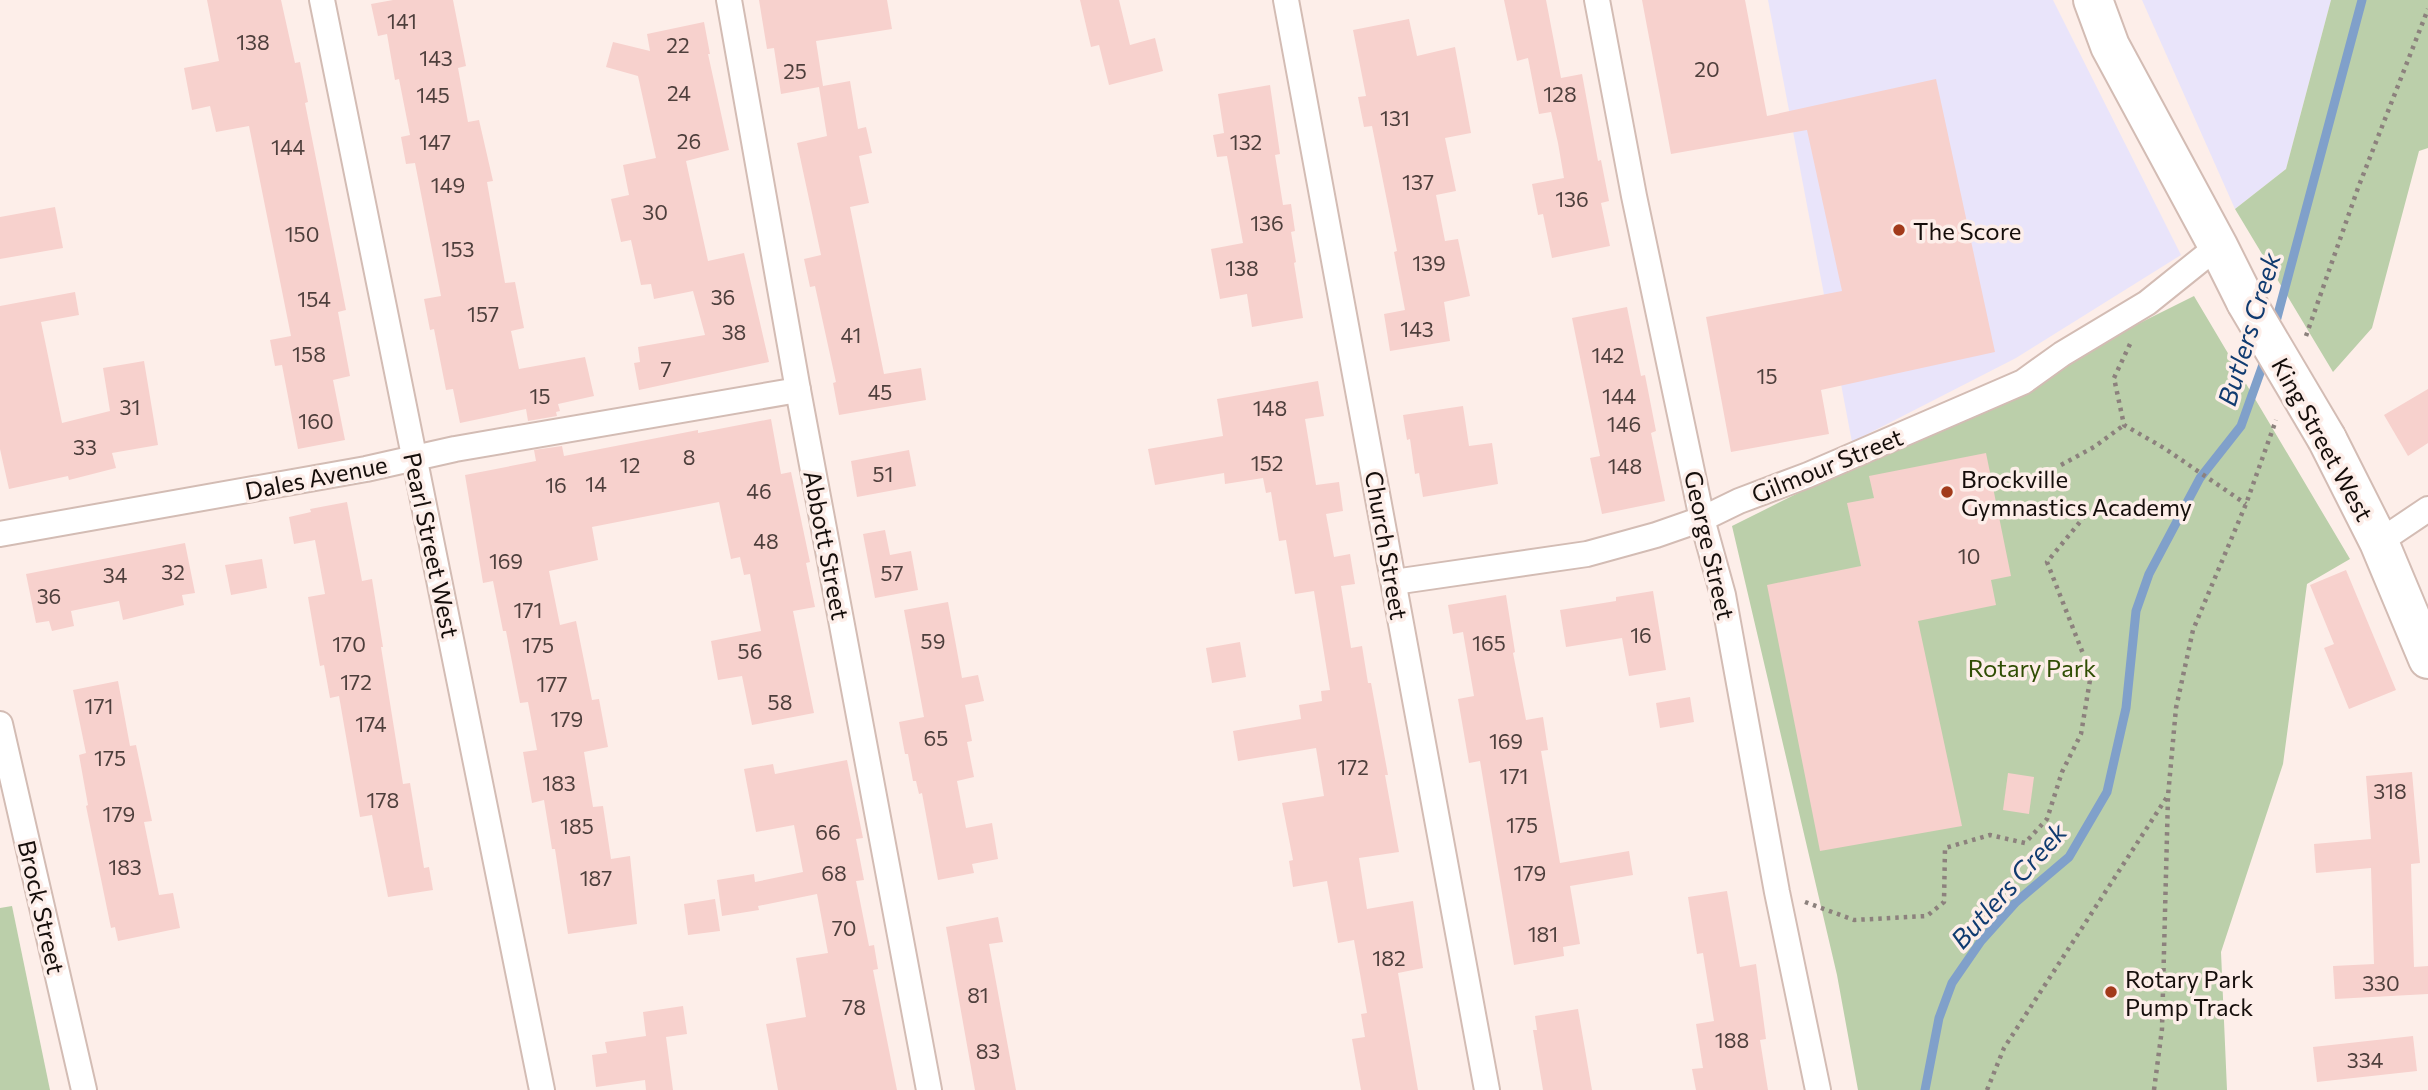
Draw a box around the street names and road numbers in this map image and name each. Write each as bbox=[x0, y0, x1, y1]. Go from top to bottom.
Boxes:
street label: King Street West bbox=[2266, 352, 2380, 526]
street label: Gilmour Street bbox=[1747, 421, 1907, 509]
street label: Dales Avenue bbox=[242, 449, 390, 505]
street label: Pearl Street West bbox=[398, 450, 466, 640]
street label: Abbott Street bbox=[798, 468, 856, 622]
street label: Church Street bbox=[1360, 468, 1414, 622]
street label: George Street bbox=[1679, 468, 1741, 622]
street label: Brock Street bbox=[13, 837, 71, 977]

